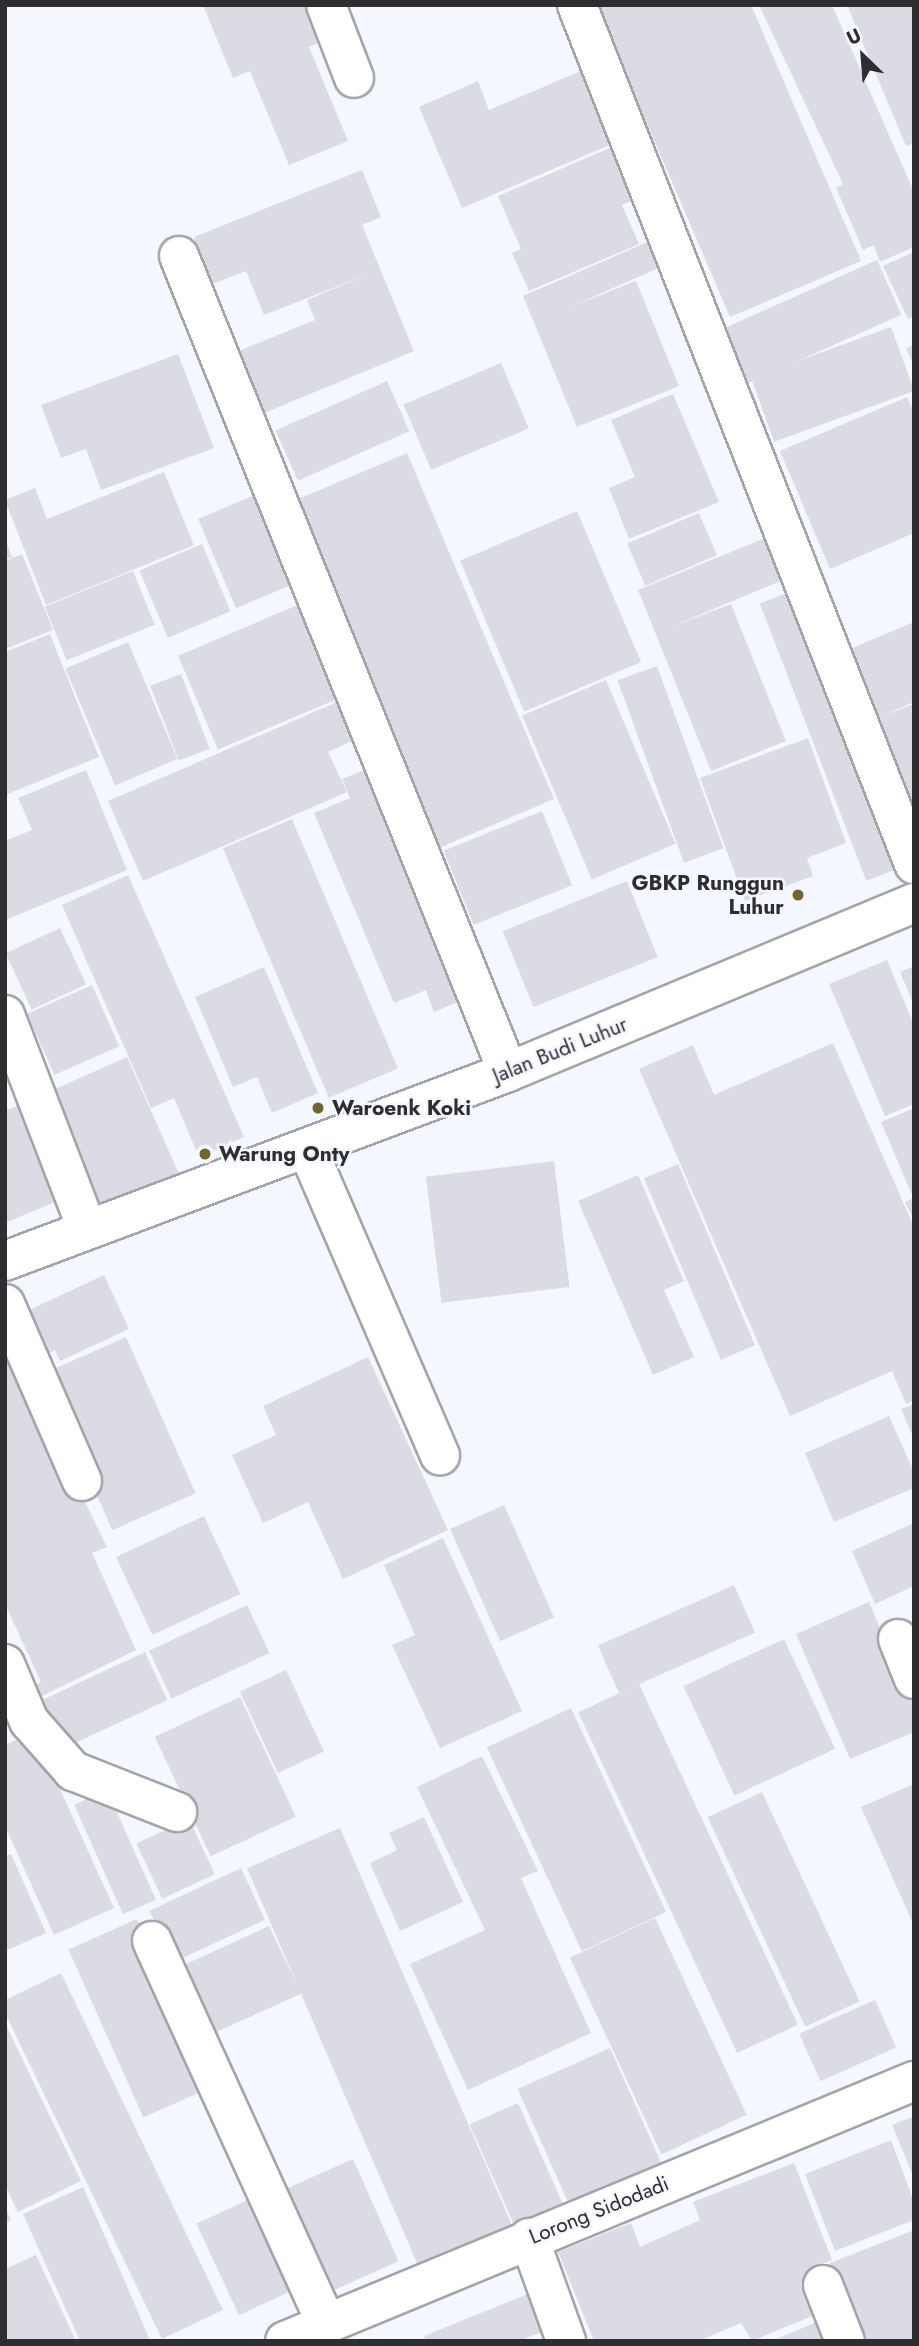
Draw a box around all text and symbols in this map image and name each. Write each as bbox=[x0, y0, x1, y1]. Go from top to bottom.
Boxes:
north arrow bbox=[828, 21, 898, 91]
text: U bbox=[842, 21, 866, 52]
place label: GBKP Runggun Luhur bbox=[631, 870, 784, 920]
marker: GBKP Runggun Luhur bbox=[790, 887, 806, 903]
street label: Jalan Budi Luhur bbox=[489, 1011, 631, 1089]
place label: Waroenk Koki bbox=[332, 1095, 471, 1121]
marker: Waroenk Koki bbox=[310, 1100, 326, 1116]
place label: Warung Onty bbox=[219, 1141, 349, 1167]
marker: Warung Onty bbox=[197, 1146, 213, 1162]
street label: Lorong Sidodadi bbox=[525, 2171, 673, 2249]

